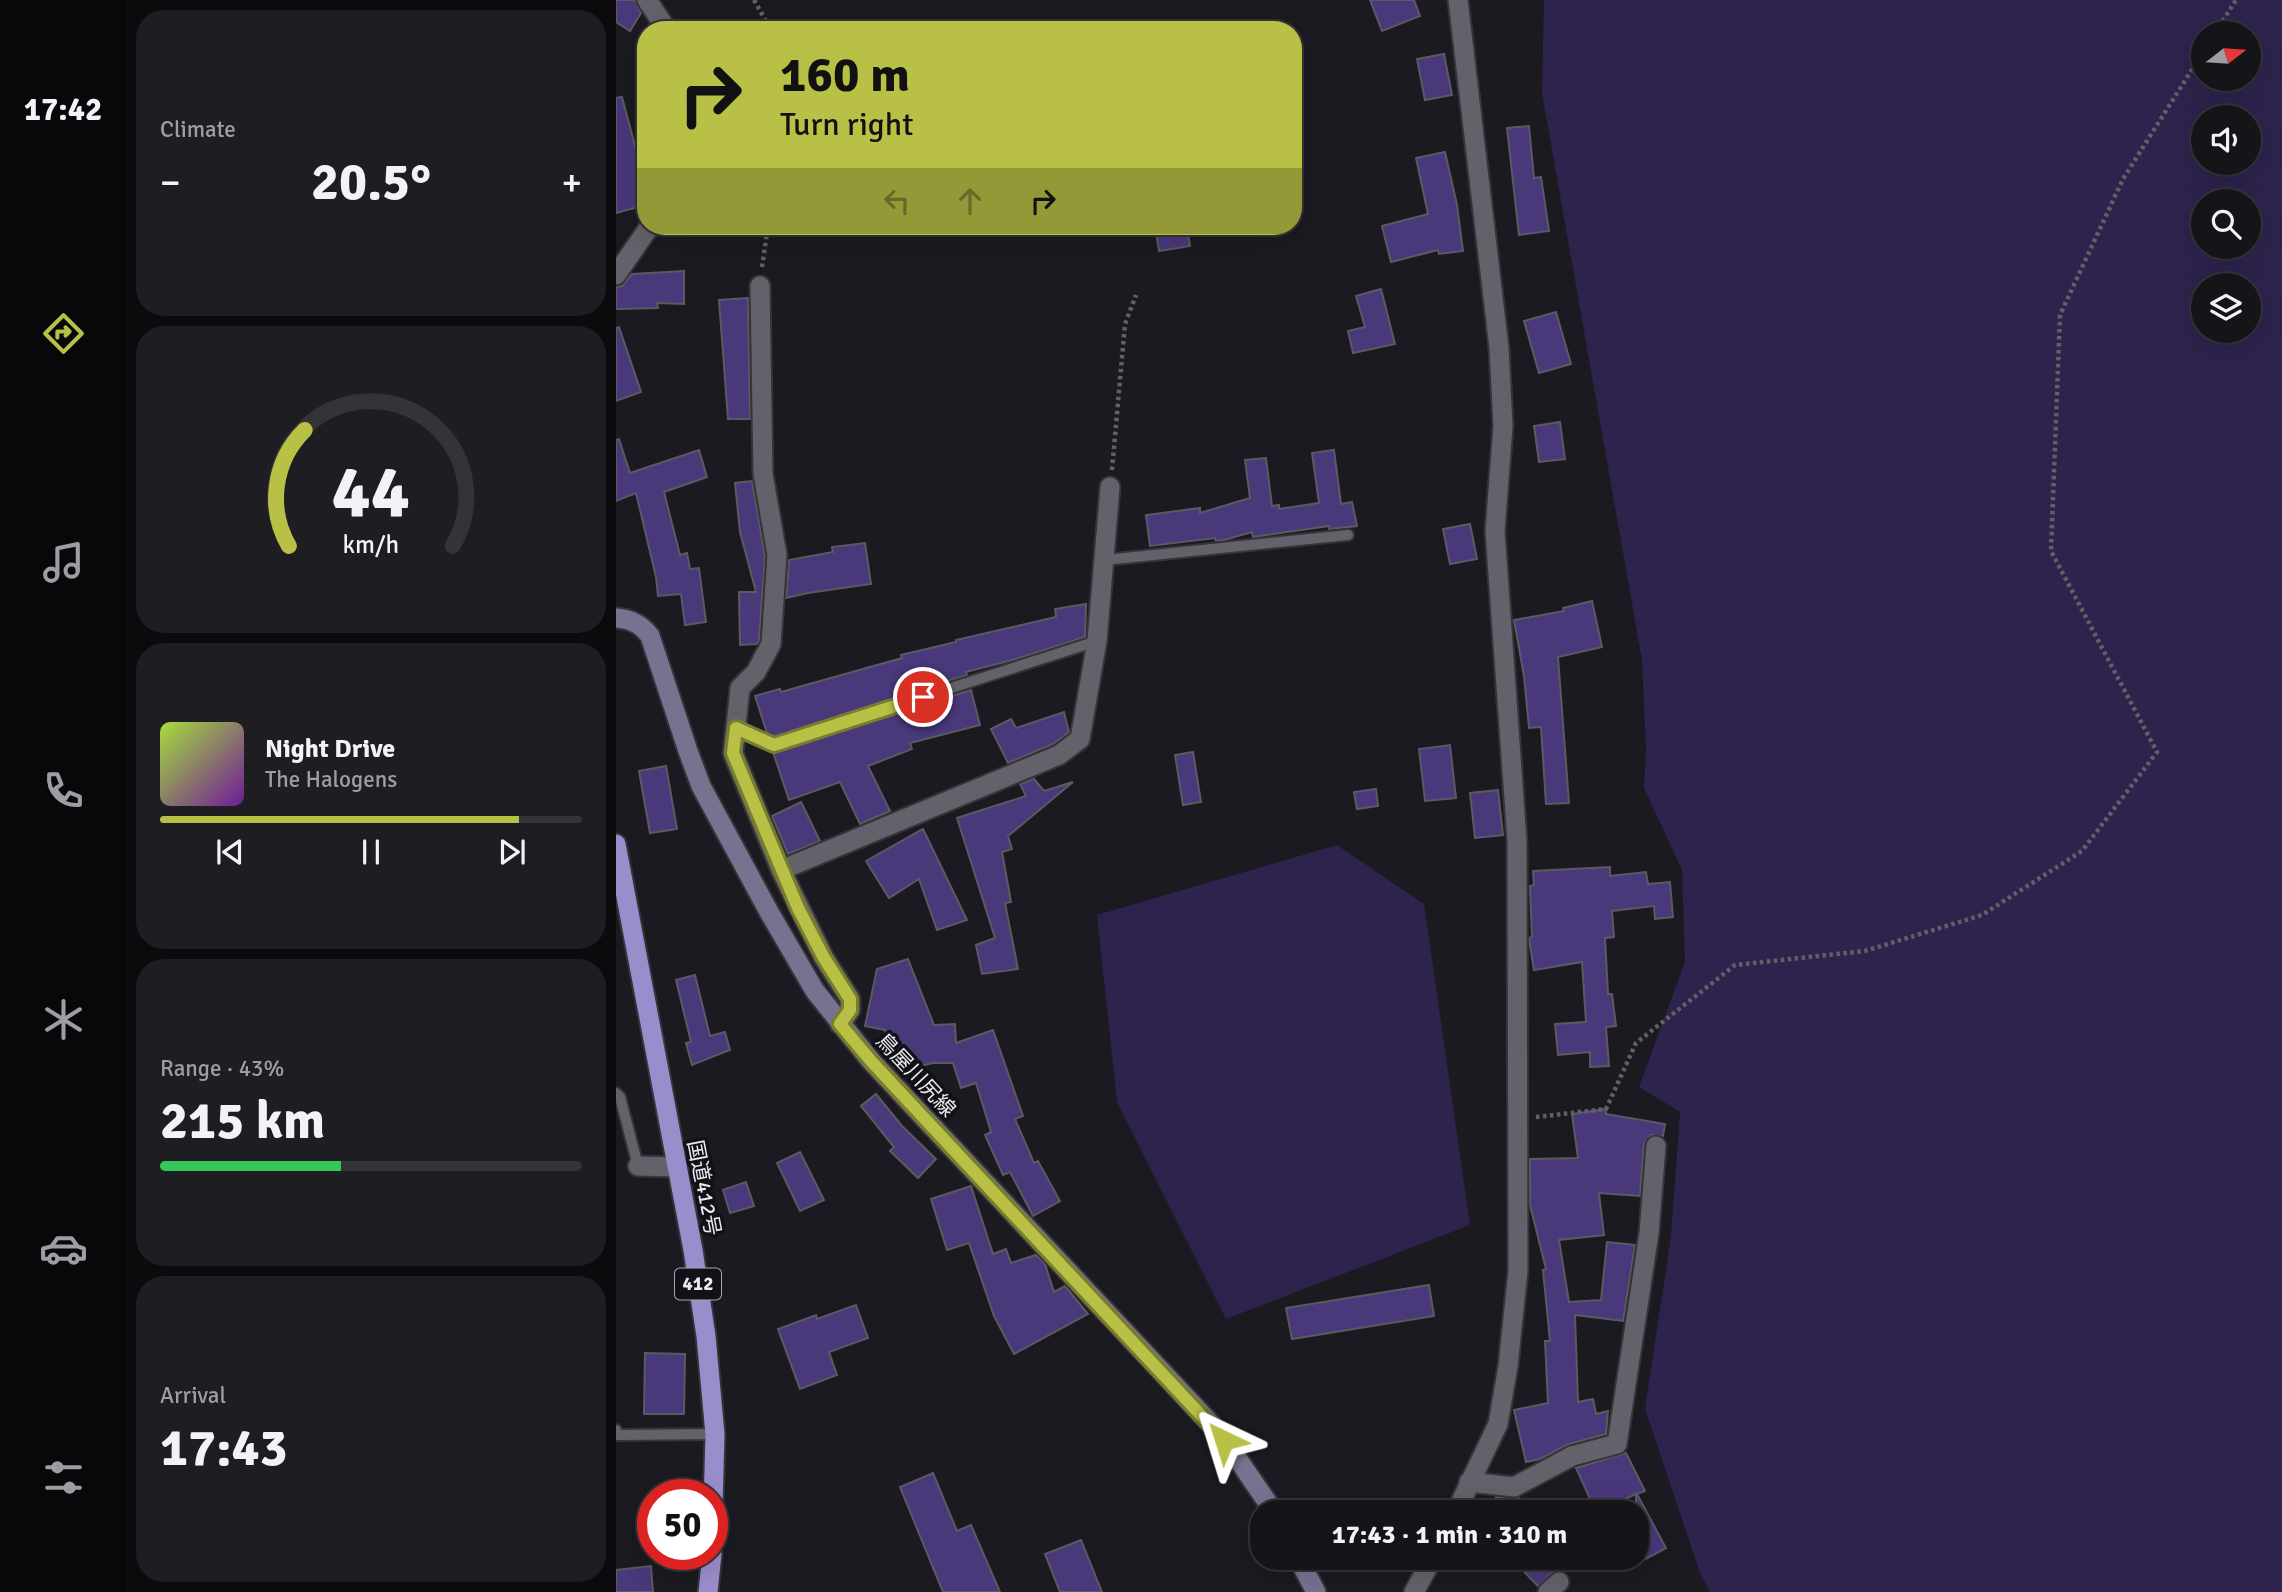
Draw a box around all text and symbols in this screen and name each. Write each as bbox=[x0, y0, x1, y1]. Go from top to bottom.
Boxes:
north arrow bbox=[2191, 21, 2261, 91]
map controls bbox=[2191, 21, 2261, 343]
text: 160 m bbox=[780, 45, 910, 105]
icon: right bbox=[665, 49, 756, 140]
text: 17:42 bbox=[24, 90, 102, 129]
text: Turn right bbox=[780, 105, 913, 144]
button: sound bbox=[2191, 105, 2261, 175]
text: Climate bbox=[160, 115, 236, 144]
text: 20.5° bbox=[311, 150, 431, 214]
text: − bbox=[160, 159, 181, 206]
text: + bbox=[561, 159, 582, 206]
icon: left bbox=[878, 182, 916, 220]
icon: ahead bbox=[951, 182, 989, 220]
icon: right bbox=[1024, 182, 1062, 220]
button: search bbox=[2191, 189, 2261, 259]
button: layers bbox=[2191, 273, 2261, 343]
icon: directions bbox=[39, 309, 88, 358]
text: 44 bbox=[332, 448, 410, 537]
text: km/h bbox=[343, 528, 399, 559]
icon: music bbox=[39, 538, 88, 587]
pin bbox=[893, 667, 953, 727]
icon: arrive bbox=[904, 678, 942, 716]
text: Night Drive bbox=[265, 733, 395, 765]
text: The Halogens bbox=[265, 765, 397, 794]
icon: phone bbox=[39, 766, 88, 815]
icon: previous bbox=[211, 833, 249, 871]
icon: pause bbox=[352, 833, 390, 871]
icon: next bbox=[493, 833, 531, 871]
icon: climate bbox=[39, 995, 88, 1044]
street label: 鳥屋川尻線 bbox=[871, 1028, 961, 1122]
text: Range · 43% bbox=[160, 1054, 284, 1083]
text: 215 km bbox=[160, 1089, 325, 1153]
street label: 国道412号 bbox=[682, 1138, 726, 1238]
icon: car bbox=[39, 1224, 88, 1273]
road number: 412 bbox=[675, 1268, 721, 1300]
text: Arrival bbox=[160, 1381, 226, 1410]
position arrow bbox=[1187, 1403, 1261, 1477]
text: 17:43 bbox=[160, 1416, 288, 1480]
icon: filters bbox=[39, 1453, 88, 1502]
speed limit sign: 50 bbox=[637, 1479, 728, 1570]
text: 17:43 · 1 min · 310 m bbox=[1332, 1519, 1567, 1551]

